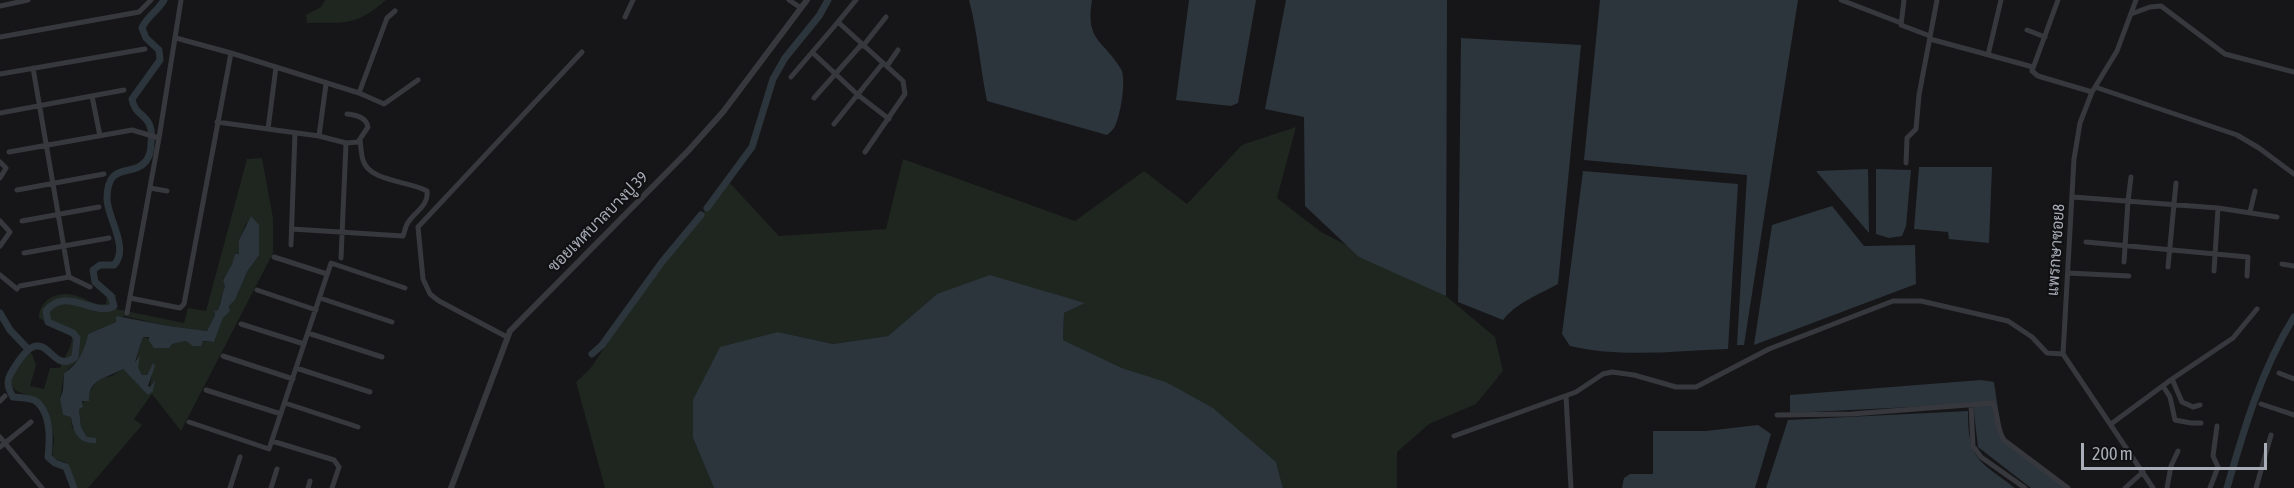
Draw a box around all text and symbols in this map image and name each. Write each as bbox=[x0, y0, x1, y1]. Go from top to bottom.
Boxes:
street label: ซอยเทศบาลบางปู 39 bbox=[544, 168, 652, 276]
street label: แพรกษาซอย8 bbox=[2043, 203, 2069, 297]
scale bar bbox=[2084, 431, 2270, 469]
text: 200 m bbox=[2092, 443, 2133, 464]

